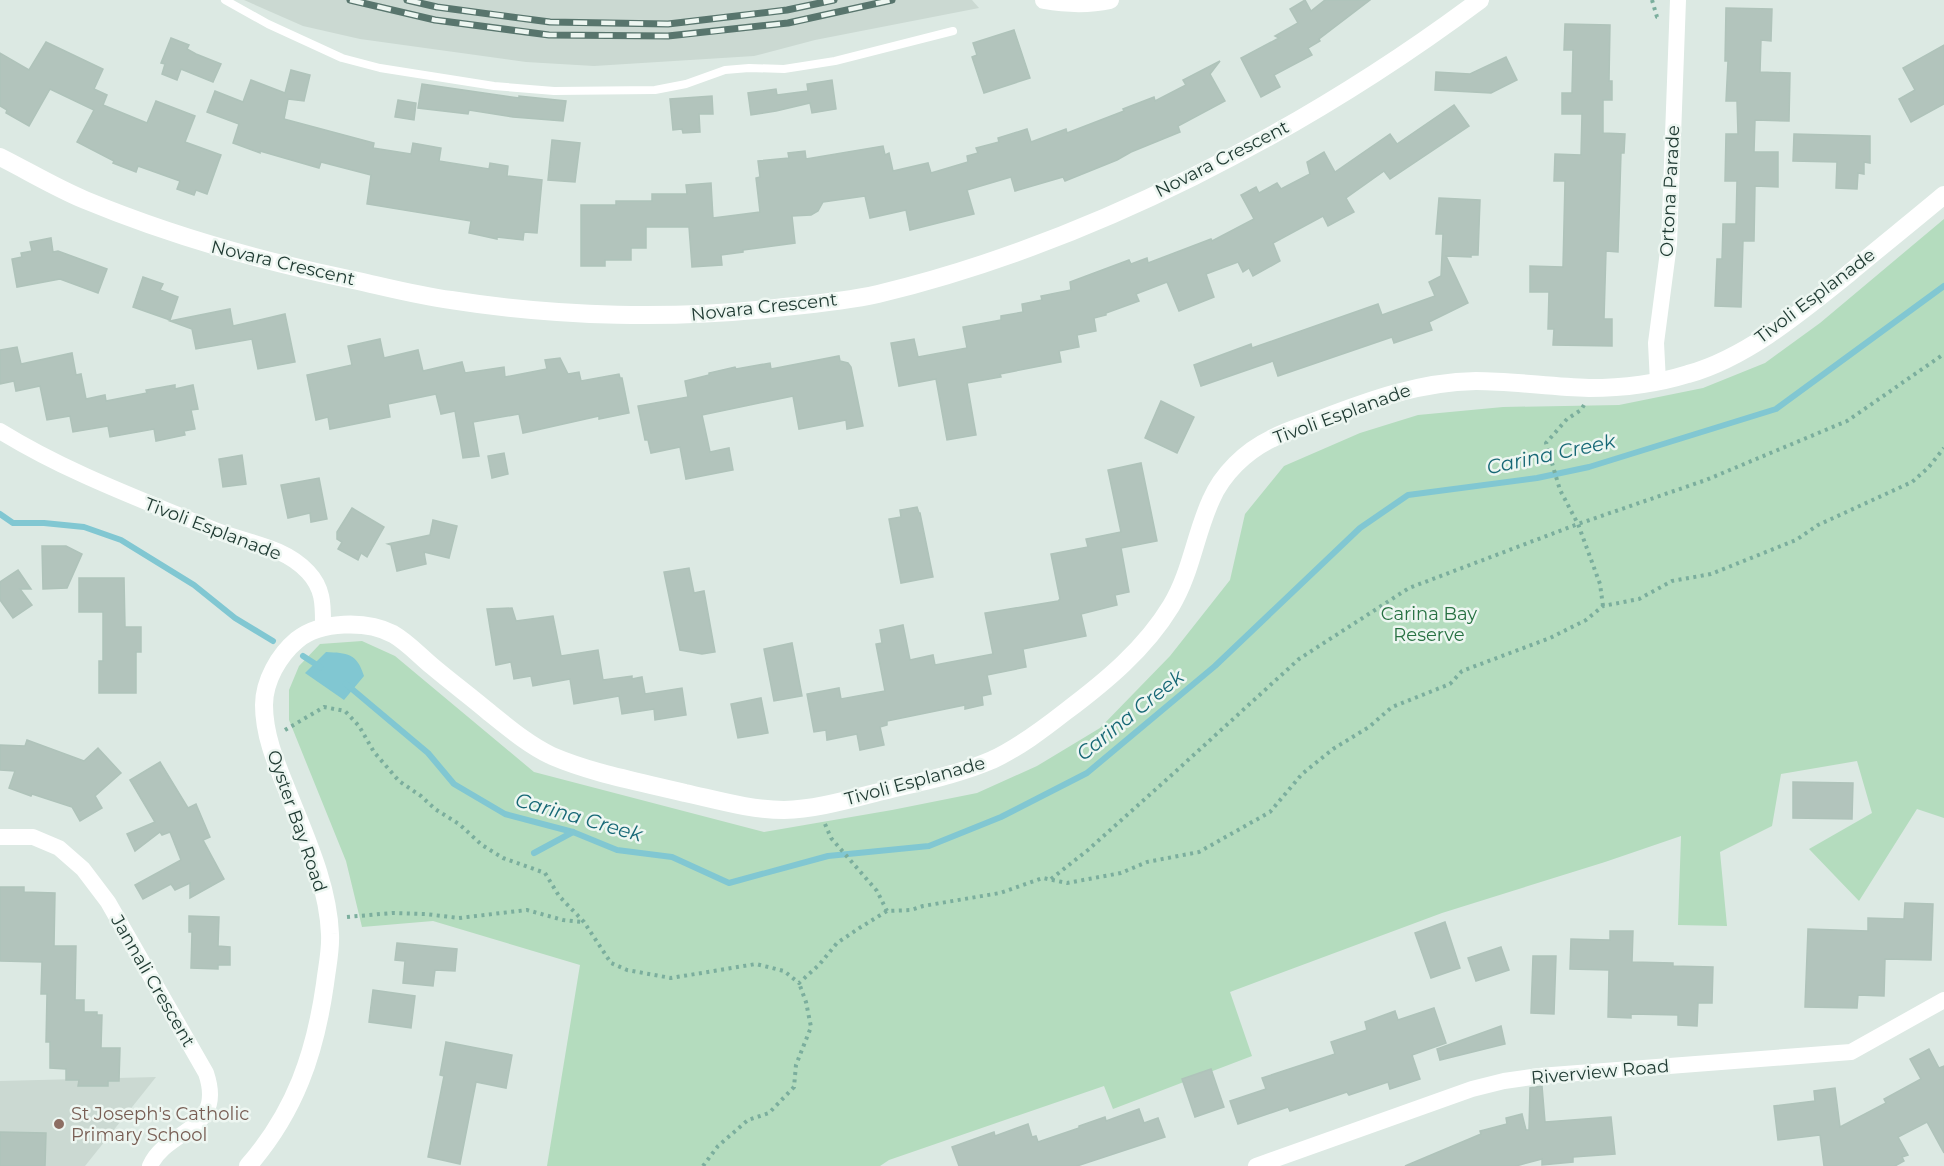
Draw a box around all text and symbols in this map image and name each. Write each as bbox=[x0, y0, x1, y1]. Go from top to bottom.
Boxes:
street label: Novara Crescent bbox=[1151, 116, 1293, 202]
street label: Ortona Parade bbox=[1656, 124, 1684, 257]
street label: Novara Crescent bbox=[209, 236, 357, 290]
street label: Tivoli Esplanade bbox=[1751, 244, 1879, 348]
street label: Novara Crescent bbox=[690, 288, 838, 326]
street label: Tivoli Esplanade bbox=[1270, 379, 1414, 449]
water label: Carina Creek bbox=[1484, 428, 1619, 479]
street label: Tivoli Esplanade bbox=[142, 493, 285, 565]
park label: Carina Bay Reserve bbox=[1381, 603, 1477, 646]
water label: Carina Creek bbox=[1071, 664, 1189, 766]
street label: Oyster Bay Road bbox=[262, 747, 332, 895]
street label: Tivoli Esplanade bbox=[842, 752, 988, 810]
water label: Carina Creek bbox=[513, 787, 646, 847]
street label: Jannali Crescent bbox=[106, 910, 200, 1051]
street label: Riverview Road bbox=[1530, 1055, 1670, 1089]
place label: St Joseph's Catholic Primary School bbox=[71, 1103, 249, 1146]
marker: St Joseph's Catholic Primary School bbox=[52, 1117, 66, 1131]

